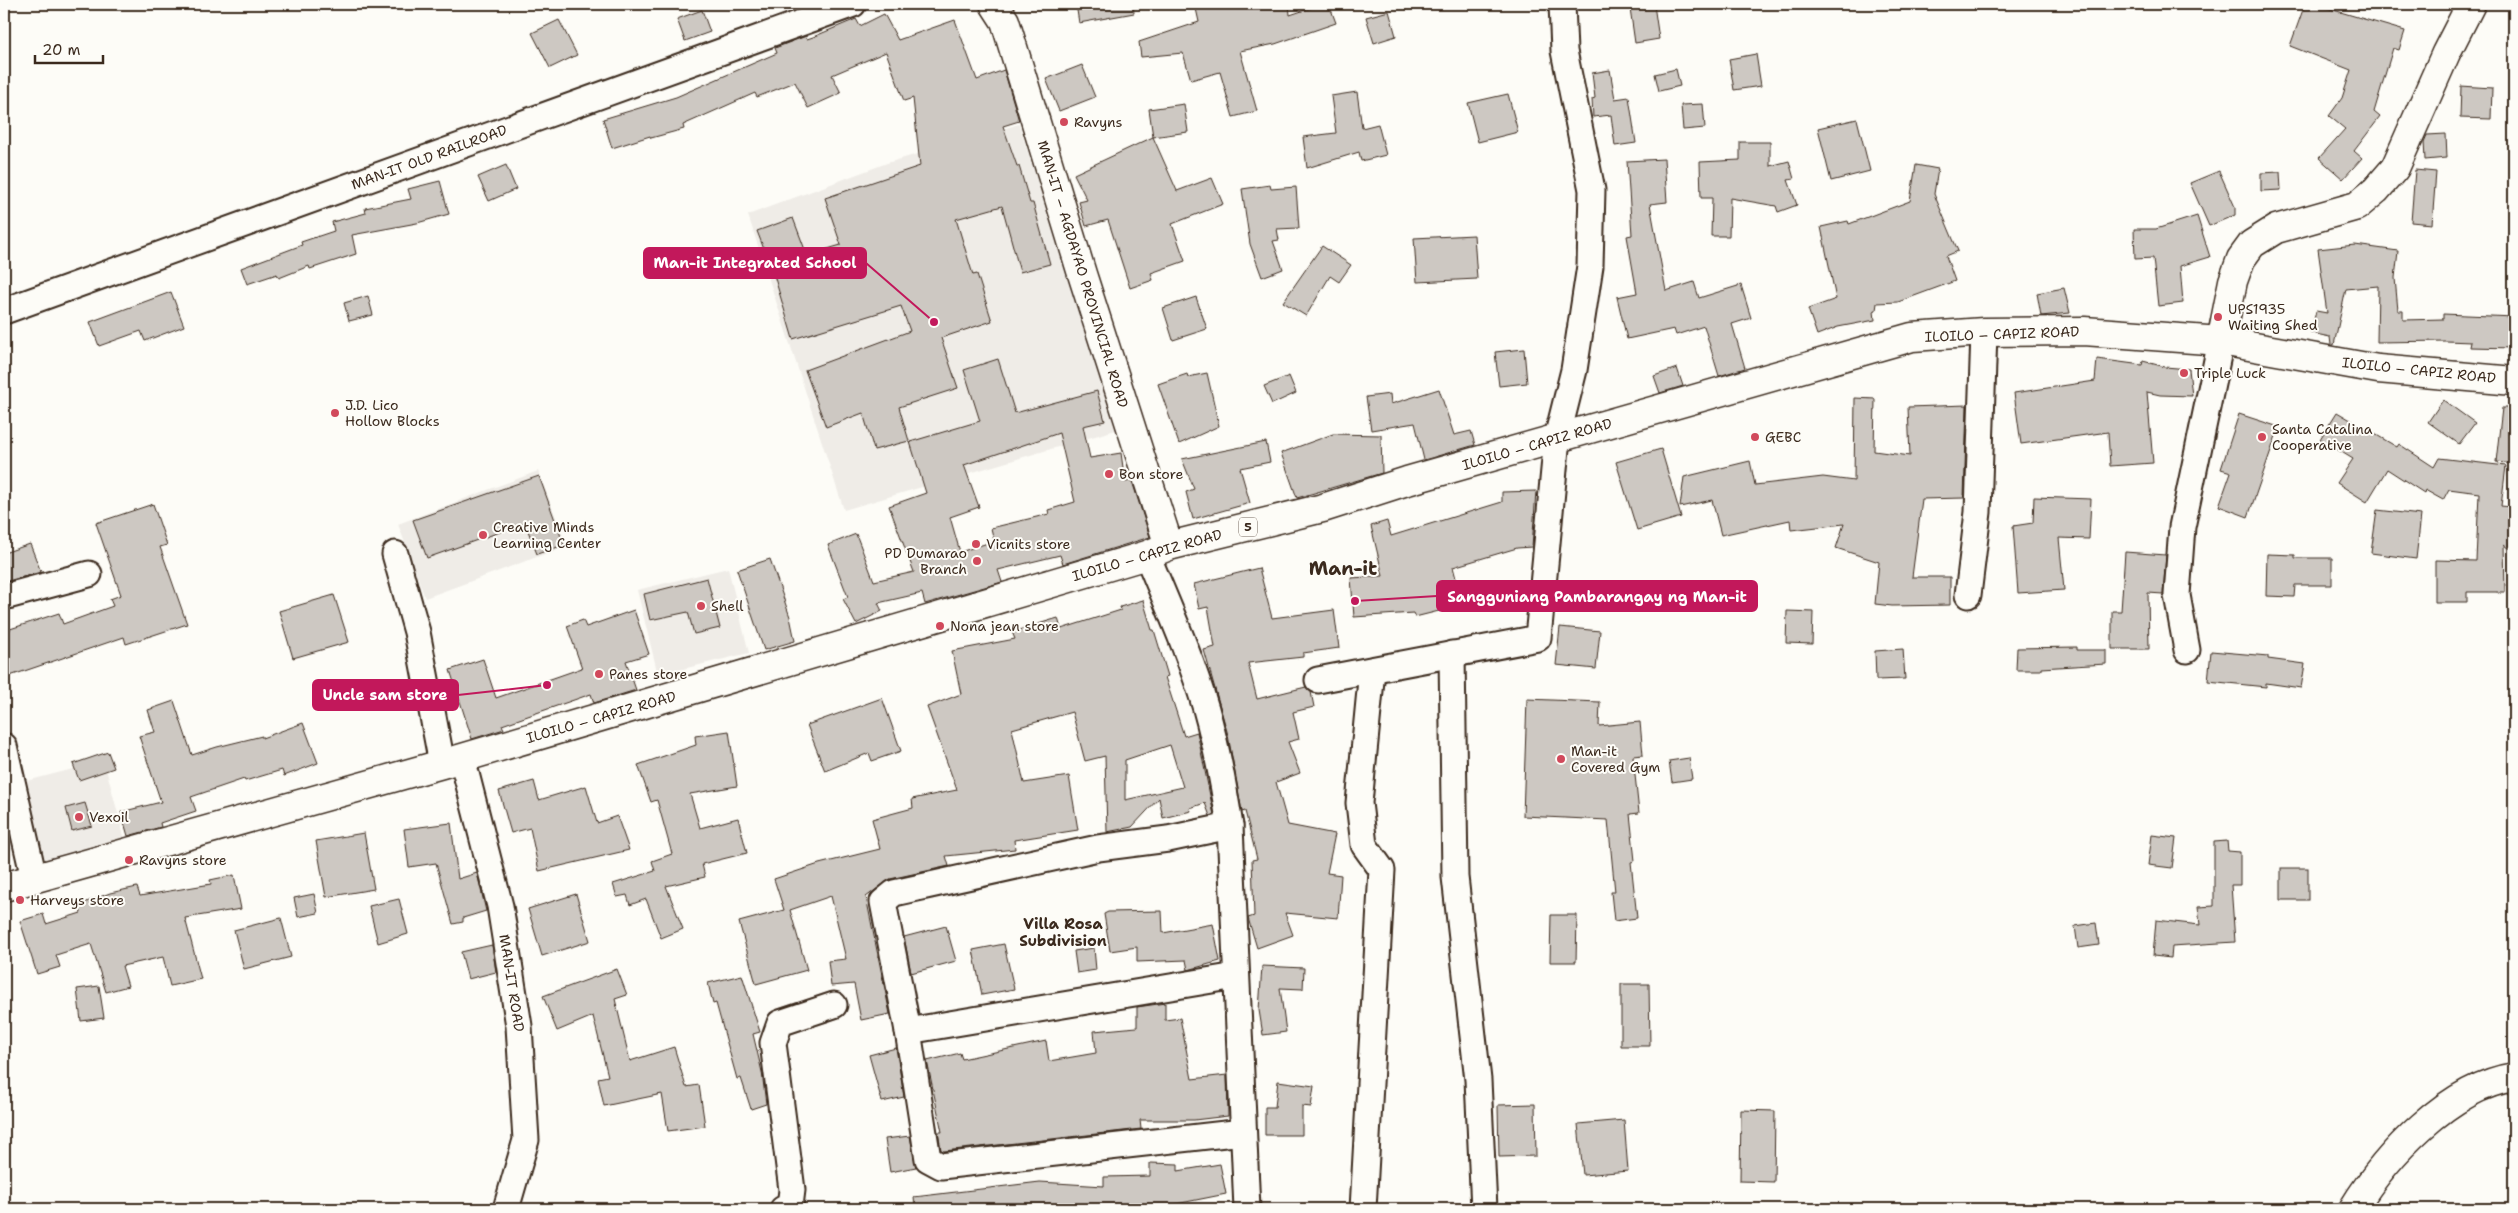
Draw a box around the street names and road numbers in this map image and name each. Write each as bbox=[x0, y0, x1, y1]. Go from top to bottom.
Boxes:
street label: MAN-IT OLD RAILROAD bbox=[349, 120, 509, 194]
street label: MAN-IT – AGDAYAO PROVINCIAL ROAD bbox=[1034, 138, 1132, 410]
street label: ILOILO – CAPIZ ROAD bbox=[1924, 322, 2080, 346]
street label: ILOILO – CAPIZ ROAD bbox=[2341, 353, 2497, 387]
street label: ILOILO – CAPIZ ROAD bbox=[1460, 414, 1614, 474]
road number: 5 bbox=[1239, 518, 1257, 536]
street label: ILOILO – CAPIZ ROAD bbox=[1070, 525, 1224, 585]
street label: ILOILO – CAPIZ ROAD bbox=[524, 687, 678, 747]
street label: MAN-IT ROAD bbox=[495, 933, 529, 1033]

